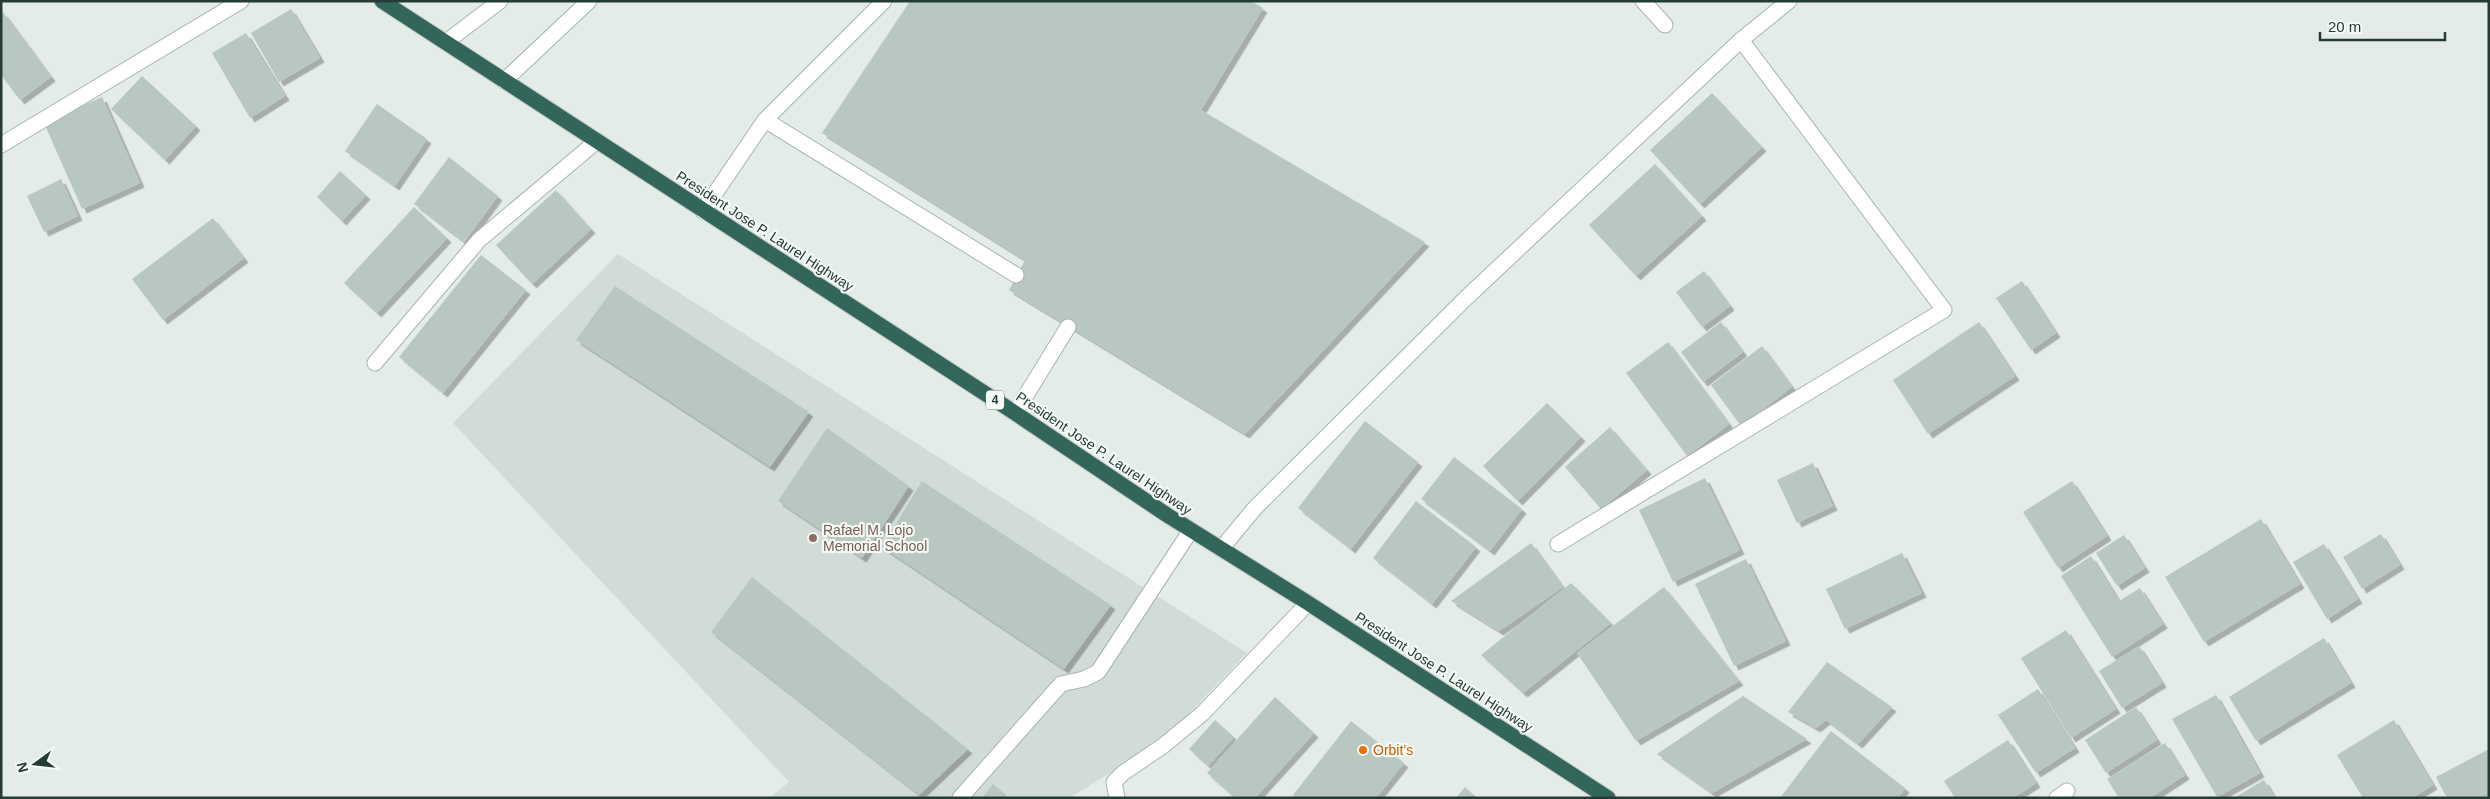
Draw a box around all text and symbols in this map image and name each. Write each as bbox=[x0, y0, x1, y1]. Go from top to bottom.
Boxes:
scale bar bbox=[2320, 10, 2445, 42]
text: 20 m bbox=[2328, 18, 2361, 35]
street label: President Jose P. Laurel Highway bbox=[673, 168, 857, 294]
street label: President Jose P. Laurel Highway bbox=[1013, 388, 1195, 518]
road number: 4 bbox=[986, 390, 1004, 410]
place label: Rafael M. Lojo Memorial School bbox=[823, 522, 927, 554]
marker: Rafael M. Lojo Memorial School bbox=[807, 532, 819, 544]
street label: President Jose P. Laurel Highway bbox=[1352, 609, 1536, 735]
north arrow bbox=[10, 739, 60, 789]
place label: Orbit’s bbox=[1373, 742, 1413, 758]
marker: Orbit’s bbox=[1357, 744, 1369, 756]
text: N bbox=[13, 760, 31, 774]

